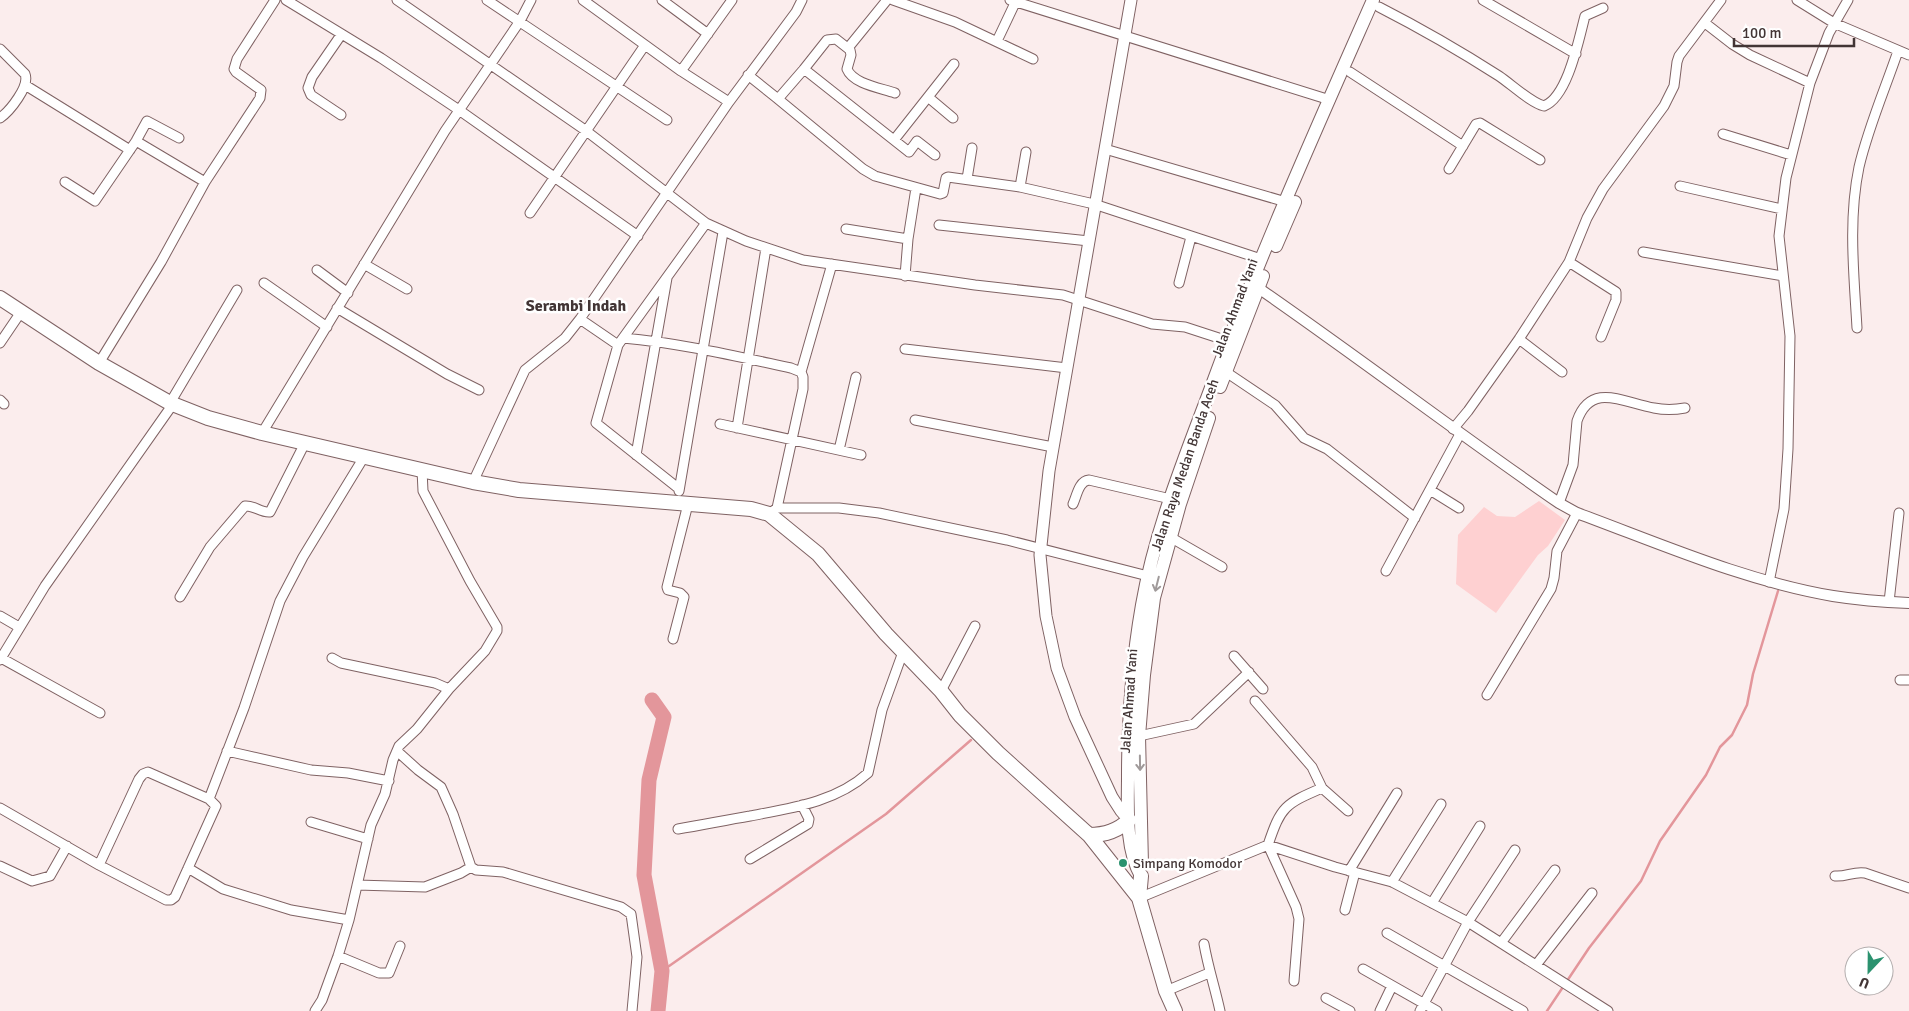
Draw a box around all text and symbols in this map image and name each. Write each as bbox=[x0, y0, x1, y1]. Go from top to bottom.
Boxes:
scale bar bbox=[1734, 15, 1854, 47]
text: 100 m bbox=[1742, 24, 1782, 42]
street label: Jalan Ahmad Yani bbox=[1208, 256, 1262, 360]
district label: Serambi Indah bbox=[526, 296, 626, 316]
street label: Jalan Raya Medan Banda Aceh bbox=[1148, 377, 1222, 553]
one-way arrow bbox=[1152, 575, 1161, 591]
street label: Jalan Ahmad Yani bbox=[1117, 648, 1141, 754]
one-way arrow bbox=[1135, 754, 1144, 770]
place label: Simpang Komodor bbox=[1133, 855, 1243, 872]
marker: Simpang Komodor bbox=[1117, 857, 1129, 869]
north arrow bbox=[1844, 946, 1894, 996]
text: U bbox=[1857, 973, 1872, 992]

